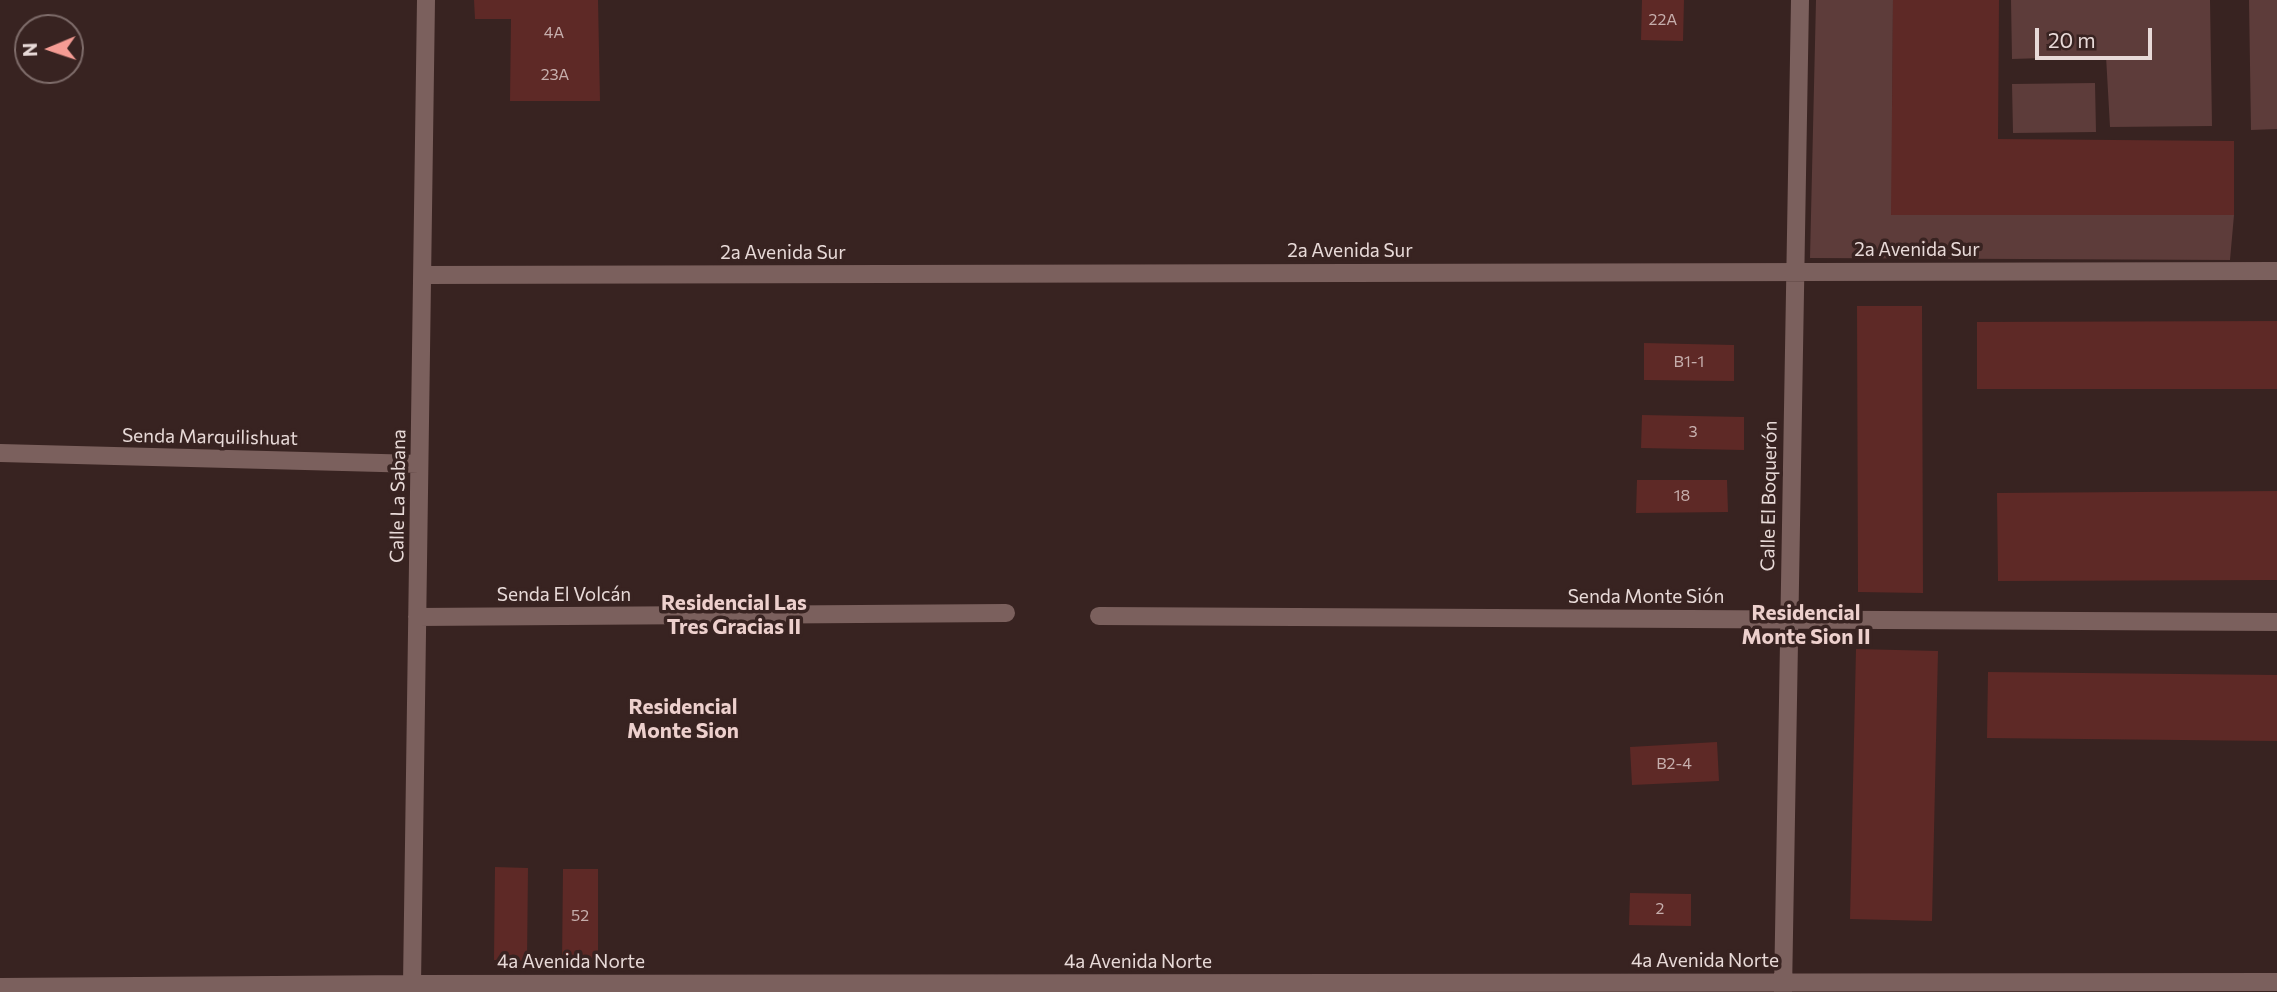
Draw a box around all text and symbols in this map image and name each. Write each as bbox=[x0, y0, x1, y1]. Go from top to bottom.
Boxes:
house number: 22A bbox=[1649, 10, 1677, 30]
north arrow bbox=[14, 14, 84, 84]
scale bar bbox=[2039, 14, 2156, 58]
house number: 4A bbox=[544, 23, 564, 43]
text: 20 m bbox=[2048, 27, 2096, 52]
text: N bbox=[18, 42, 41, 57]
house number: 23A bbox=[541, 65, 569, 85]
street label: 2a Avenida Sur bbox=[1854, 239, 1980, 261]
street label: 2a Avenida Sur bbox=[1287, 240, 1413, 262]
street label: 2a Avenida Sur bbox=[720, 242, 846, 264]
house number: B1-1 bbox=[1674, 352, 1704, 372]
street label: Calle El Boquerón bbox=[1756, 420, 1782, 572]
house number: 3 bbox=[1688, 422, 1698, 442]
street label: Senda Marquilishuat bbox=[122, 424, 298, 450]
street label: Calle La Sabana bbox=[385, 429, 411, 563]
house number: 18 bbox=[1674, 486, 1690, 506]
street label: Senda El Volcán bbox=[497, 584, 631, 606]
street label: Senda Monte Sión bbox=[1568, 586, 1724, 608]
district label: Residencial Las Tres Gracias II bbox=[661, 590, 807, 640]
district label: Residencial Monte Sion II bbox=[1741, 600, 1871, 650]
district label: Residencial Monte Sion bbox=[627, 694, 739, 744]
house number: B2-4 bbox=[1656, 754, 1692, 774]
house number: 2 bbox=[1656, 899, 1664, 919]
house number: 52 bbox=[571, 906, 589, 926]
street label: 4a Avenida Norte bbox=[1631, 950, 1779, 972]
street label: 4a Avenida Norte bbox=[497, 951, 645, 973]
street label: 4a Avenida Norte bbox=[1064, 951, 1212, 973]

